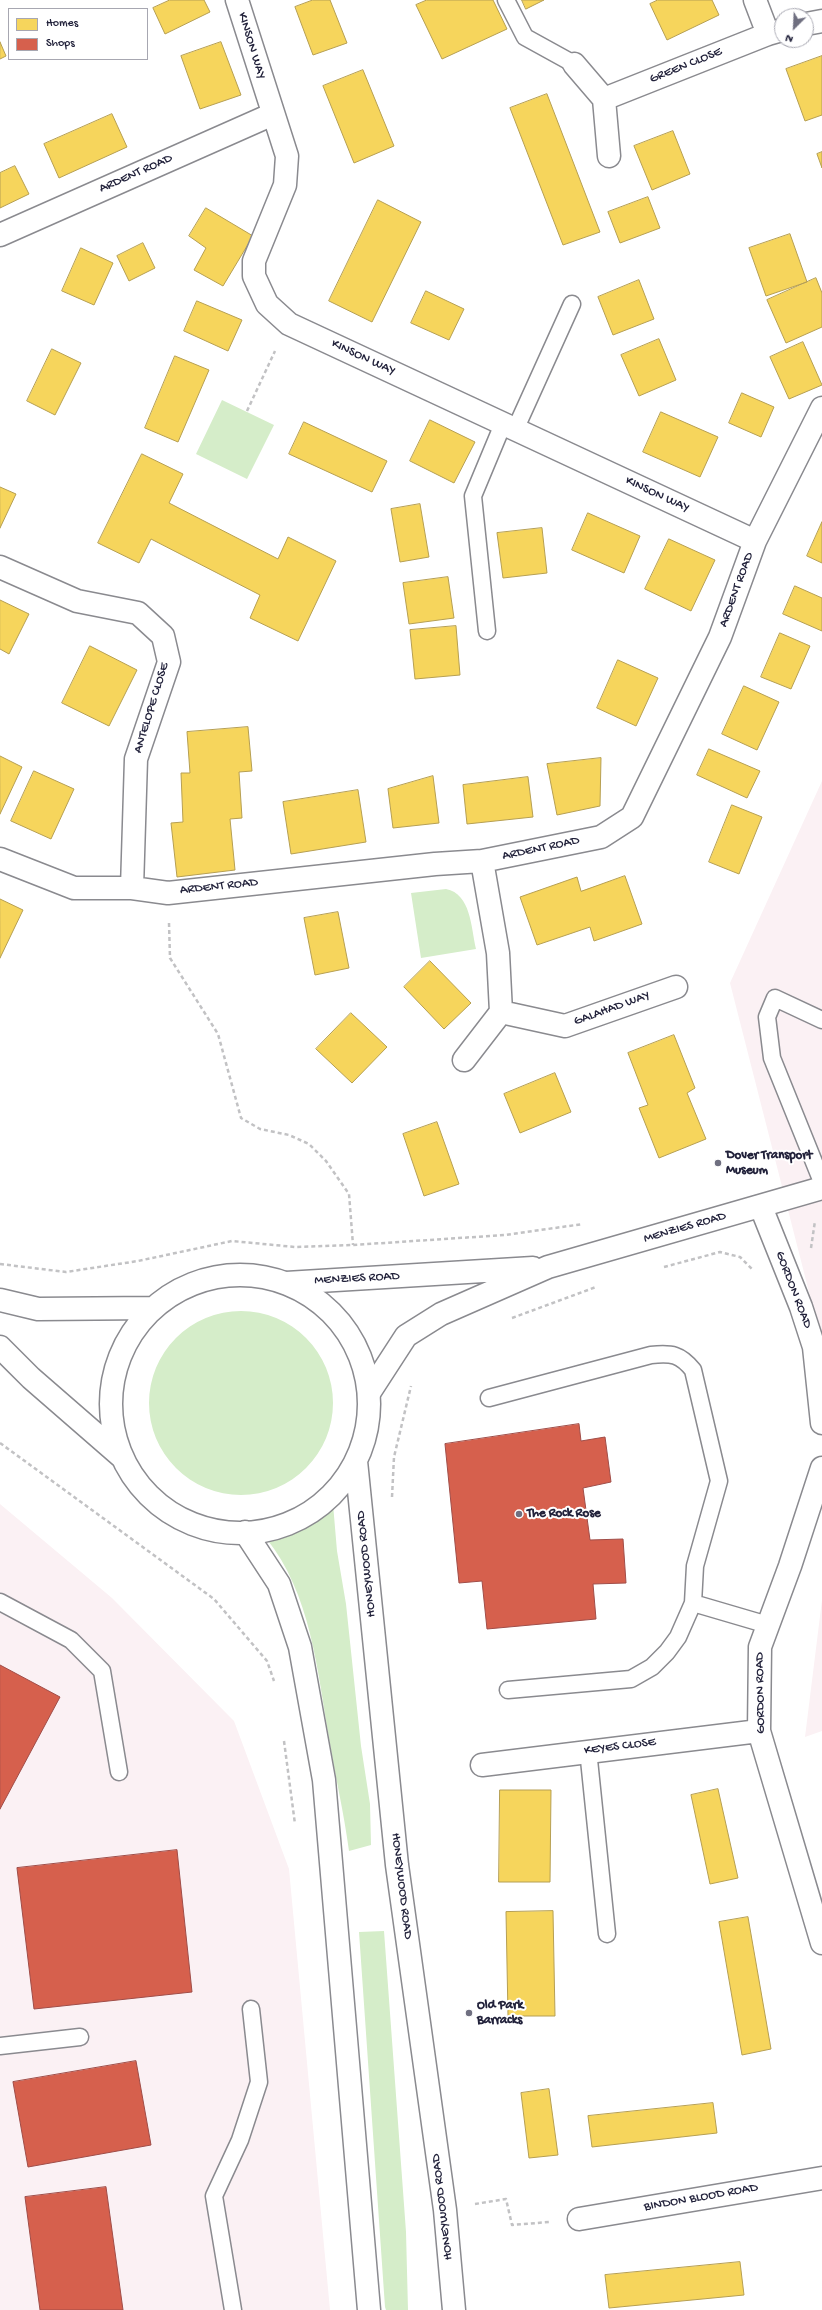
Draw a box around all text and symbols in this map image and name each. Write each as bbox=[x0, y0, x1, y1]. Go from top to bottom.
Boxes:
legend bbox=[8, 8, 148, 60]
north arrow bbox=[774, 8, 814, 48]
street label: KINSON WAY bbox=[233, 11, 269, 81]
text: Homes bbox=[46, 17, 78, 31]
text: N bbox=[784, 31, 795, 45]
text: Shops bbox=[46, 37, 75, 51]
street label: GREEN CLOSE bbox=[648, 44, 724, 88]
street label: ARDENT ROAD bbox=[97, 151, 175, 197]
street label: KINSON WAY bbox=[328, 336, 398, 380]
street label: KINSON WAY bbox=[622, 473, 692, 517]
street label: ARDENT ROAD bbox=[716, 550, 758, 630]
street label: ANTELOPE CLOSE bbox=[131, 661, 173, 755]
street label: ARDENT ROAD bbox=[501, 833, 581, 865]
street label: ARDENT ROAD bbox=[179, 875, 259, 899]
street label: GALAHAD WAY bbox=[572, 988, 652, 1030]
place label: Dover Transport Museum bbox=[726, 1148, 812, 1179]
marker: Dover Transport Museum bbox=[713, 1158, 723, 1168]
street label: MENZIES ROAD bbox=[642, 1209, 728, 1247]
street label: GORDON ROAD bbox=[771, 1249, 815, 1331]
street label: MENZIES ROAD bbox=[314, 1269, 400, 1289]
place label: The Rock Rose bbox=[527, 1506, 601, 1522]
marker: The Rock Rose bbox=[514, 1509, 524, 1519]
street label: HONEYWOOD ROAD bbox=[354, 1510, 380, 1618]
street label: GORDON ROAD bbox=[752, 1652, 770, 1734]
street label: KEYES CLOSE bbox=[583, 1735, 657, 1759]
street label: HONEYWOOD ROAD bbox=[387, 1832, 415, 1940]
place label: Old Park Barracks bbox=[477, 1998, 523, 2029]
marker: Old Park Barracks bbox=[464, 2008, 474, 2018]
street label: HONEYWOOD ROAD bbox=[429, 2153, 457, 2261]
street label: BINDON BLOOD ROAD bbox=[643, 2180, 759, 2216]

